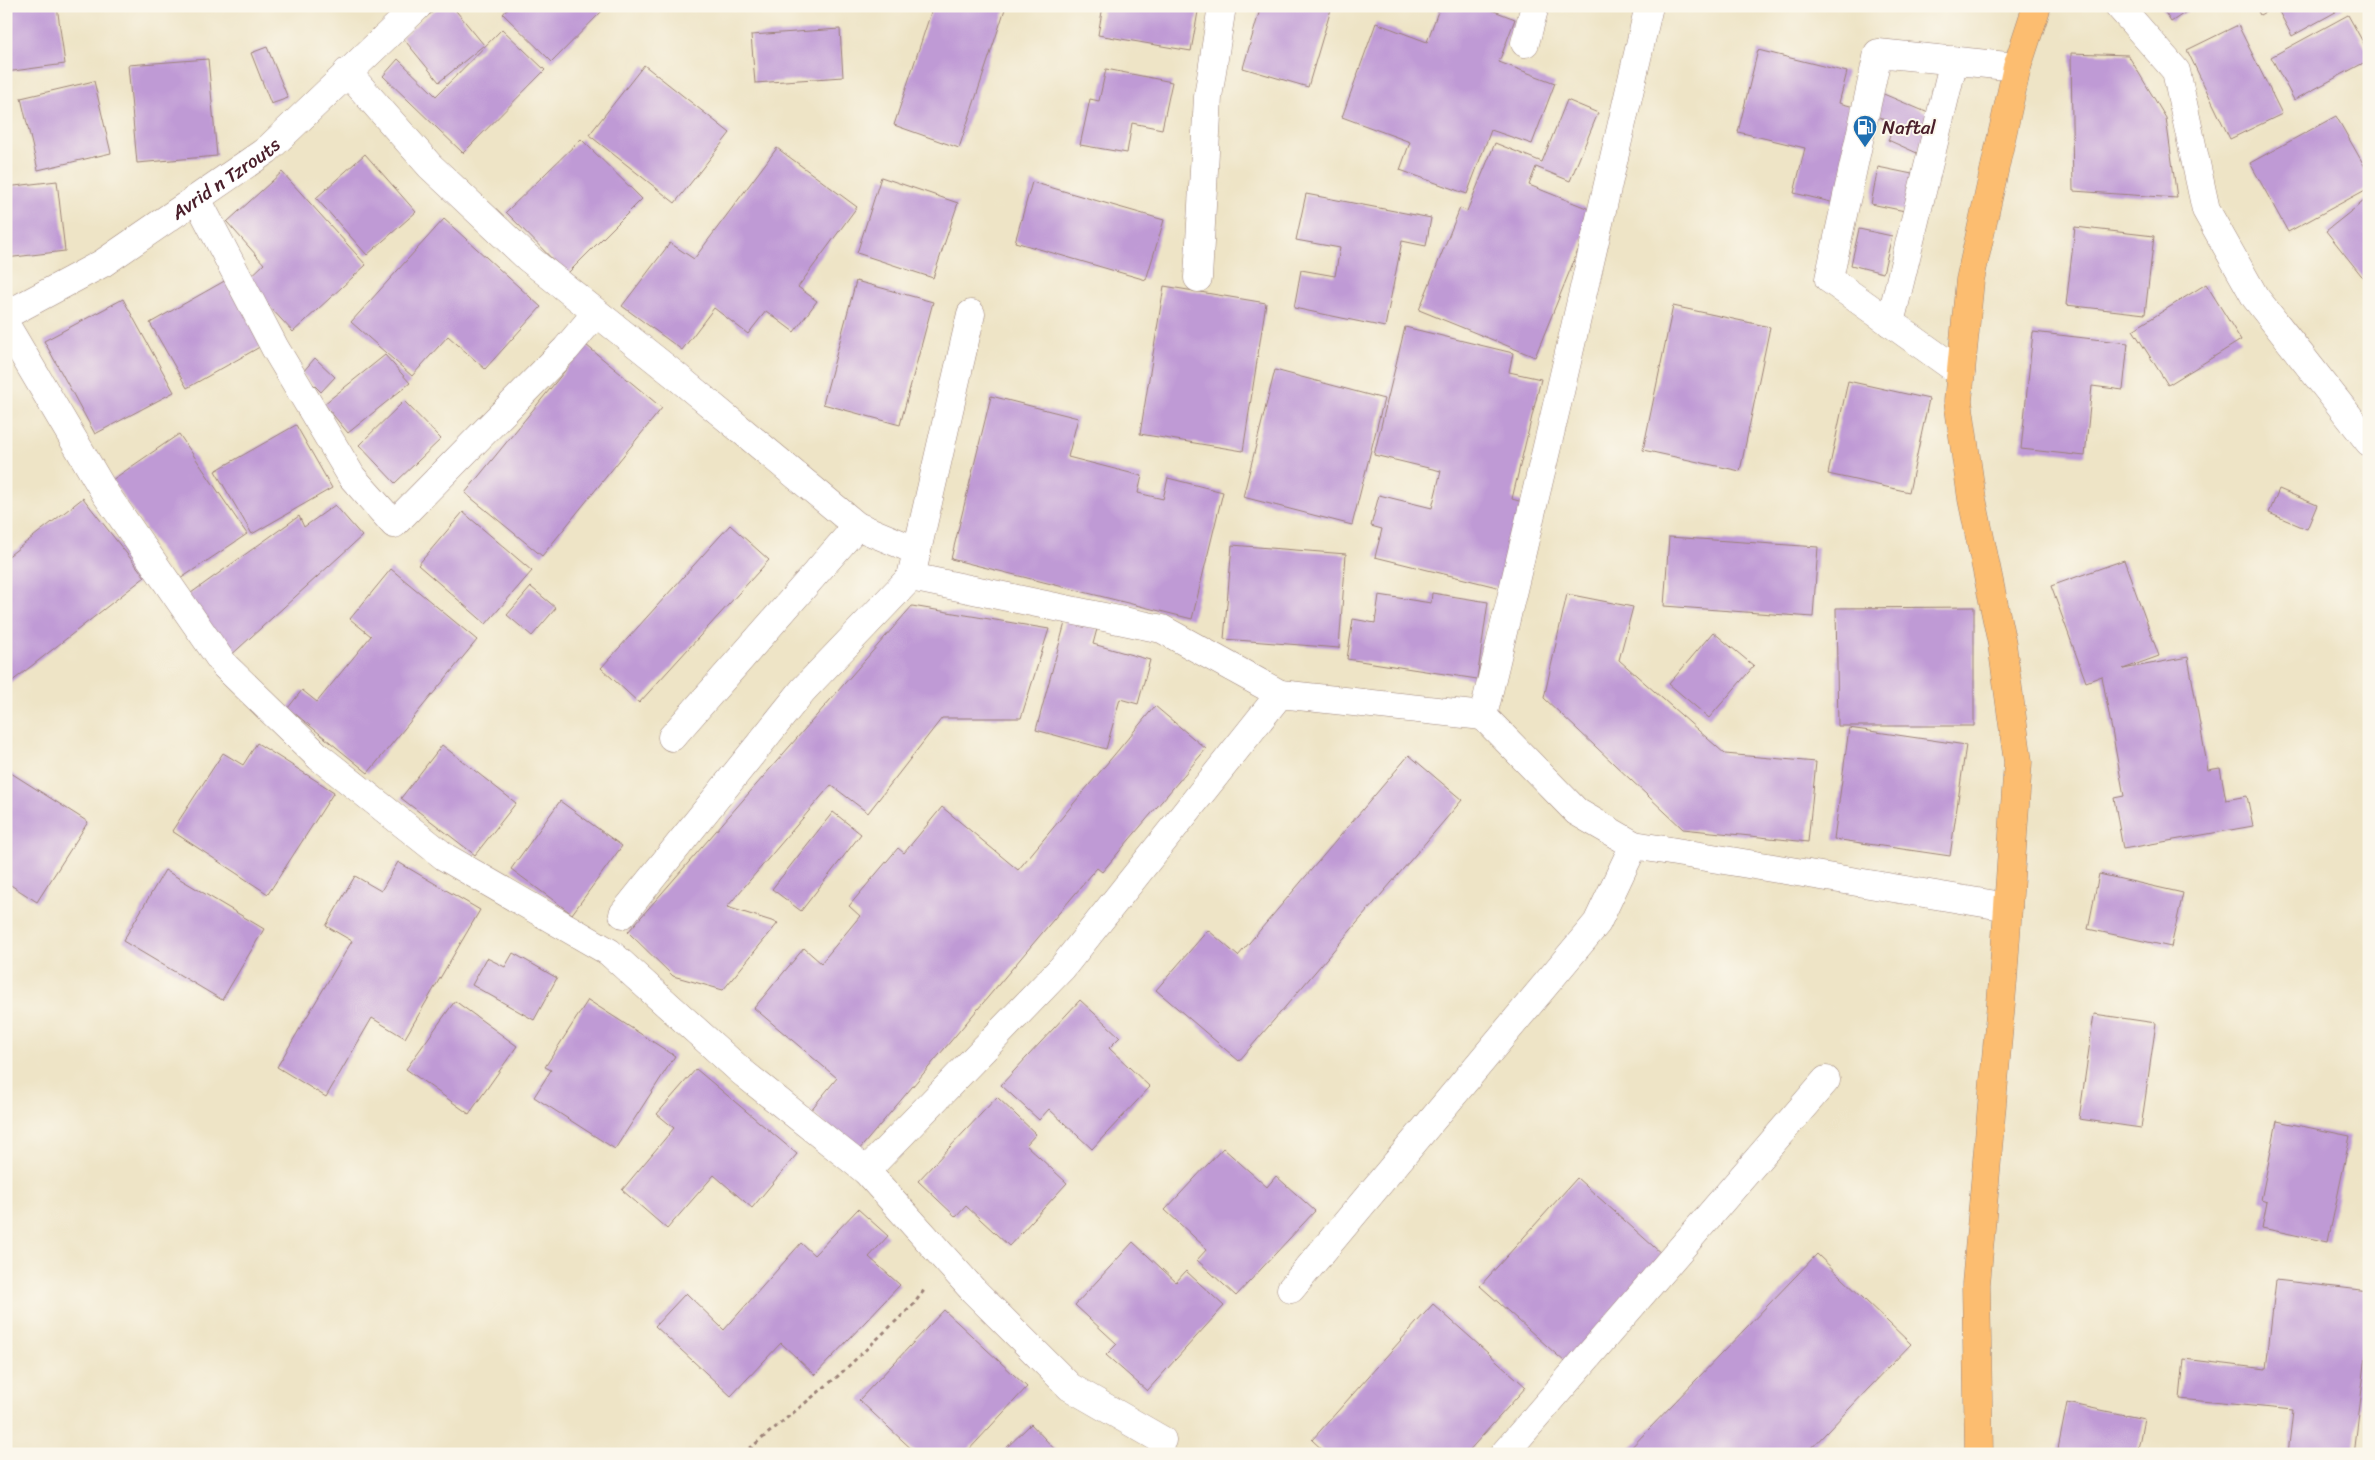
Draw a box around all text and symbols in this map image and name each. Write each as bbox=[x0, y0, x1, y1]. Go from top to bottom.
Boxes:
place label: Naftal bbox=[1882, 111, 1936, 144]
fuel station icon: Naftal bbox=[1852, 114, 1878, 148]
street label: Avrid n Tzrouts bbox=[163, 129, 288, 229]

